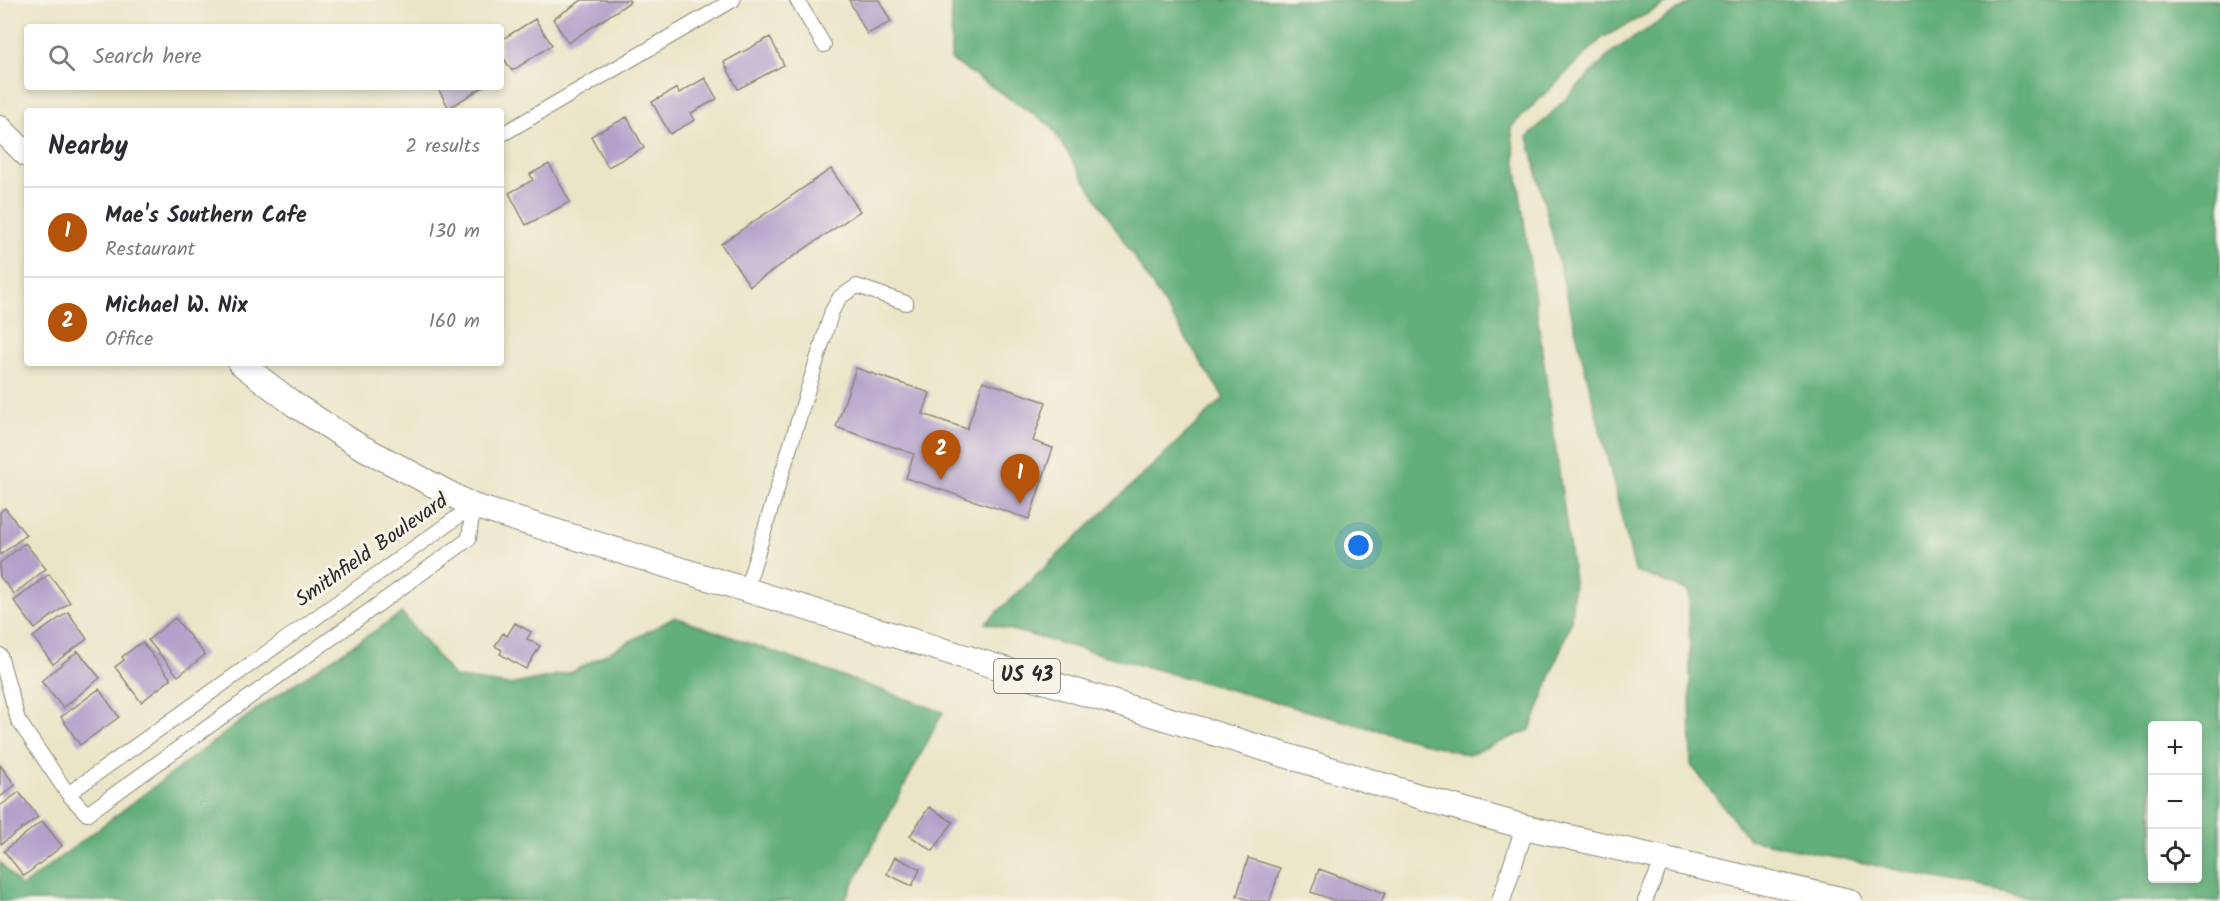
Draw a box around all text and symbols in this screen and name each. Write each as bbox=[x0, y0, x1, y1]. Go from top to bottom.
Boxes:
search box bbox=[24, 24, 504, 90]
text: Search here bbox=[93, 40, 201, 75]
icon: search bbox=[45, 41, 78, 74]
text: Nearby bbox=[48, 126, 128, 168]
text: 2 results bbox=[405, 131, 480, 163]
text: Mae's Southern Cafe bbox=[105, 199, 307, 234]
text: 1 bbox=[64, 216, 71, 248]
text: 130 m bbox=[428, 216, 480, 248]
text: Restaurant bbox=[105, 234, 195, 266]
text: Michael W. Nix bbox=[105, 289, 248, 324]
text: 2 bbox=[62, 306, 73, 338]
text: 160 m bbox=[429, 306, 480, 338]
text: Office bbox=[105, 324, 153, 356]
pin: 2 bbox=[922, 430, 960, 480]
pin: 1 bbox=[1000, 454, 1040, 504]
street label: Smithfield Boulevard bbox=[289, 485, 456, 616]
your location bbox=[1344, 531, 1373, 560]
road number: US 43 bbox=[994, 659, 1060, 693]
map controls bbox=[2148, 721, 2202, 883]
button: + bbox=[2148, 721, 2202, 775]
button: − bbox=[2148, 775, 2202, 829]
button: locate bbox=[2148, 829, 2202, 883]

